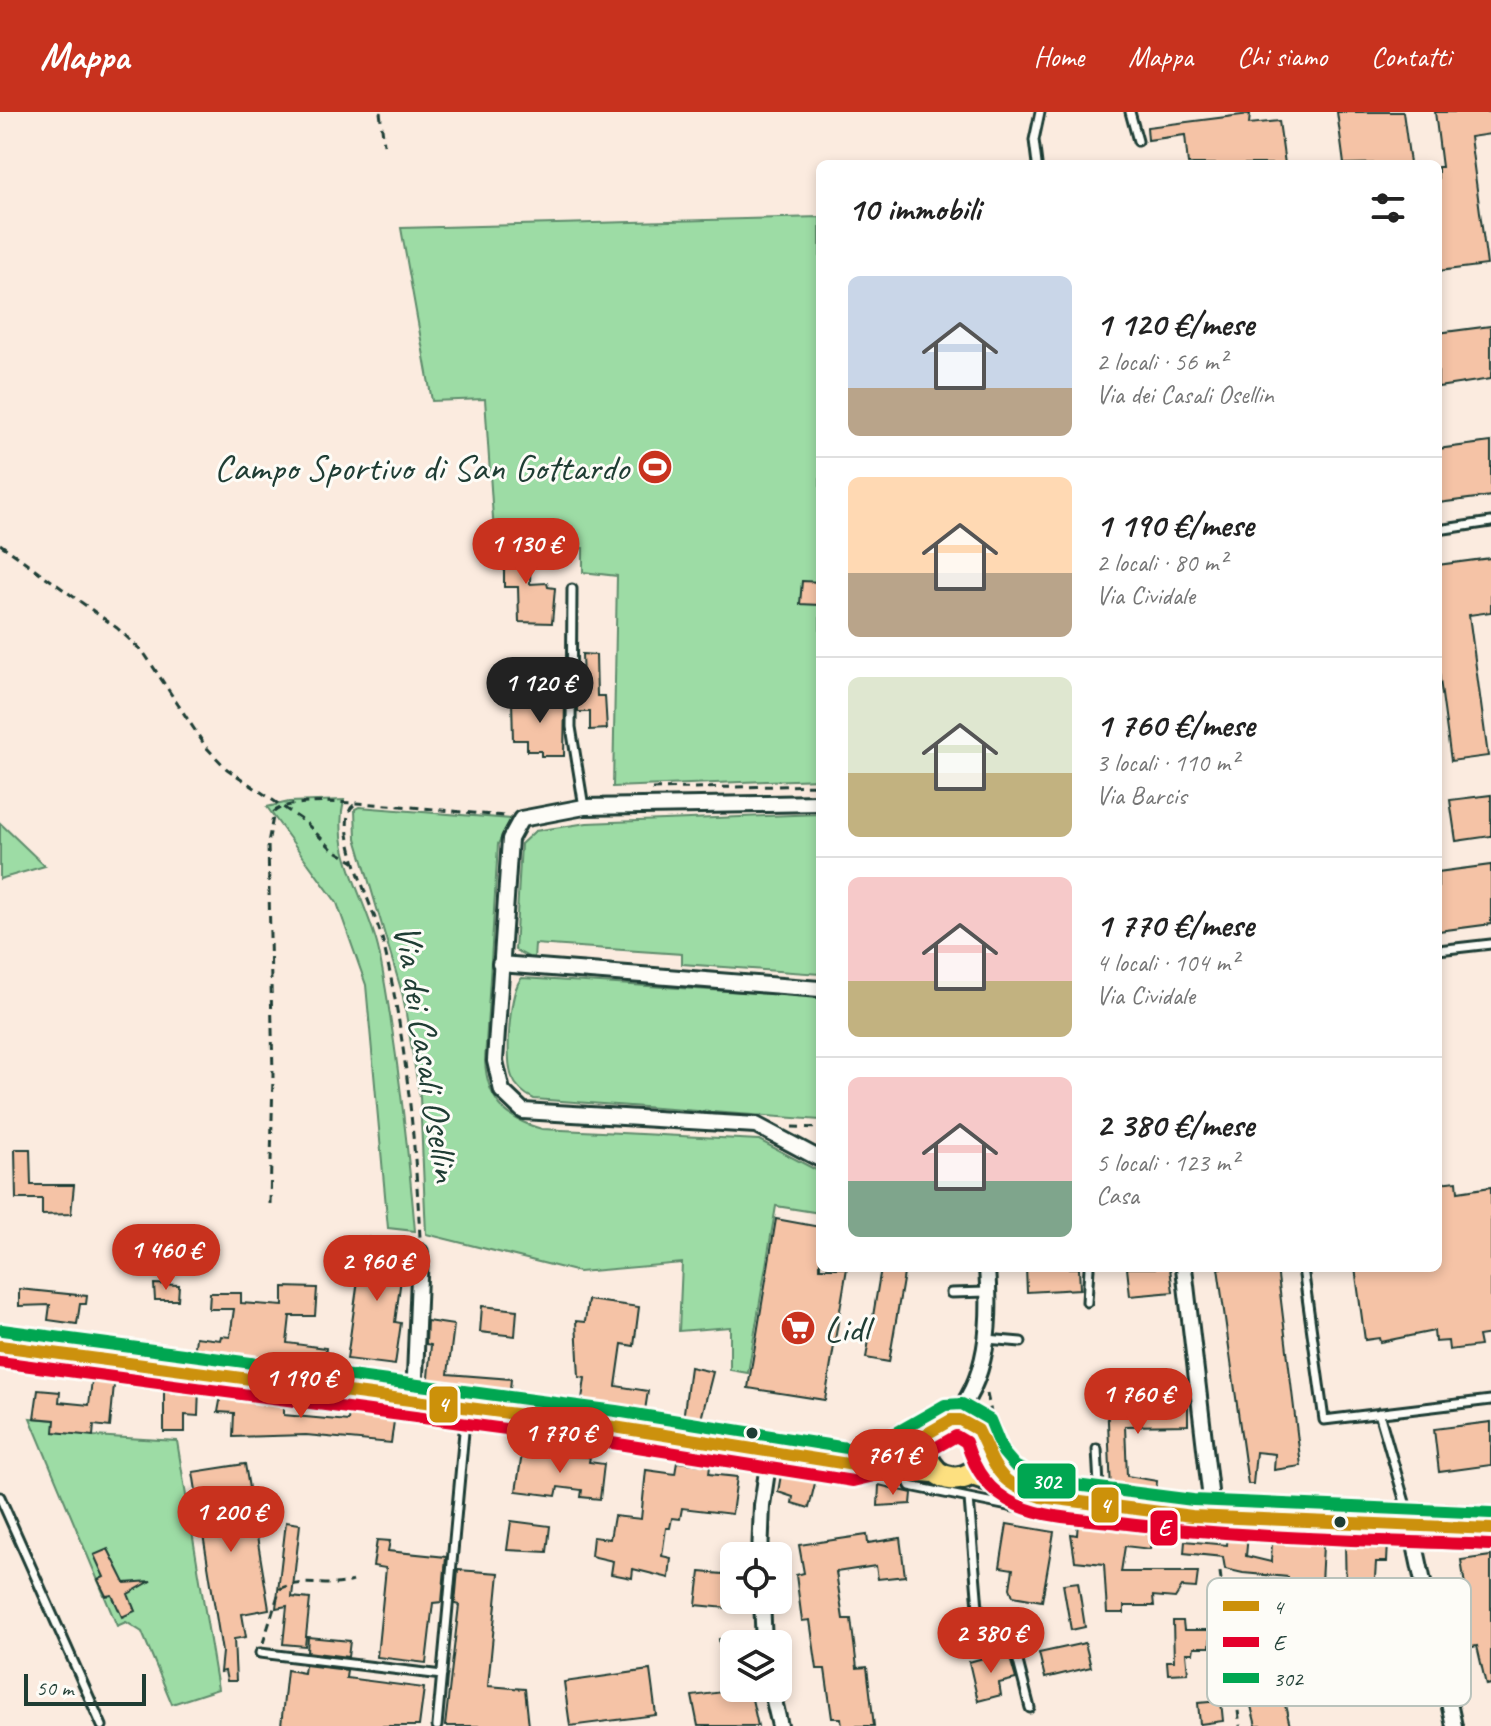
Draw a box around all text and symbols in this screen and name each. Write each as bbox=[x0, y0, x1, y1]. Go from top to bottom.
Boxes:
text: Mappa bbox=[40, 33, 129, 80]
text: Home bbox=[1034, 39, 1084, 74]
text: Mappa bbox=[1128, 39, 1193, 74]
text: Chi siamo bbox=[1237, 39, 1327, 74]
text: Contatti bbox=[1371, 39, 1451, 74]
icon: filters bbox=[1366, 186, 1410, 230]
text: 10 immobili bbox=[848, 187, 980, 230]
text: 1 120 €/mese bbox=[1096, 302, 1254, 345]
icon: home bbox=[912, 308, 1008, 404]
text: 2 locali · 56 m² bbox=[1096, 345, 1226, 378]
text: Via dei Casali Osellin bbox=[1096, 378, 1274, 411]
place label: Campo Sportivo di San Gottardo bbox=[214, 444, 632, 491]
sports icon: Campo Sportivo di San Gottardo bbox=[636, 448, 674, 486]
text: 1 190 €/mese bbox=[1096, 503, 1254, 546]
icon: home bbox=[912, 509, 1008, 605]
pin: 1 130 € bbox=[452, 518, 600, 586]
text: 1 130 € bbox=[490, 527, 562, 560]
text: 2 locali · 80 m² bbox=[1096, 546, 1226, 579]
text: Via Cividale bbox=[1096, 579, 1195, 612]
pin: 1 120 € bbox=[466, 657, 614, 725]
text: 1 120 € bbox=[504, 666, 576, 699]
text: 1 760 €/mese bbox=[1096, 703, 1255, 746]
icon: home bbox=[912, 709, 1008, 805]
text: 3 locali · 110 m² bbox=[1096, 746, 1238, 779]
text: Via Barcis bbox=[1096, 779, 1187, 812]
text: 1 770 €/mese bbox=[1096, 903, 1254, 946]
icon: home bbox=[912, 909, 1008, 1005]
street label: Via dei Casali Osellin bbox=[383, 921, 471, 1187]
text: 4 locali · 104 m² bbox=[1096, 946, 1238, 979]
text: Via Cividale bbox=[1096, 979, 1195, 1012]
text: 2 380 €/mese bbox=[1096, 1103, 1254, 1146]
icon: home bbox=[912, 1109, 1008, 1205]
text: 5 locali · 123 m² bbox=[1096, 1146, 1238, 1179]
text: Casa bbox=[1096, 1179, 1139, 1212]
pin: 1 460 € bbox=[92, 1224, 240, 1292]
text: 1 460 € bbox=[130, 1233, 202, 1266]
pin: 2 960 € bbox=[303, 1235, 451, 1303]
text: 2 960 € bbox=[341, 1244, 413, 1277]
place label: Lidl bbox=[824, 1305, 876, 1352]
supermarket icon: Lidl bbox=[779, 1309, 817, 1347]
pin: 1 190 € bbox=[227, 1352, 375, 1420]
text: 1 190 € bbox=[266, 1361, 336, 1394]
pin: 1 760 € bbox=[1064, 1368, 1212, 1436]
text: 1 760 € bbox=[1102, 1377, 1174, 1410]
line badge: 4 bbox=[428, 1385, 459, 1424]
text: 4 bbox=[438, 1391, 451, 1419]
pin: 1 770 € bbox=[486, 1407, 634, 1475]
text: 1 770 € bbox=[525, 1416, 595, 1449]
unlabelled marker bbox=[744, 1425, 760, 1441]
pin: 761 € bbox=[837, 1429, 949, 1497]
text: 761 € bbox=[866, 1438, 920, 1471]
line badge: 302 bbox=[1016, 1462, 1077, 1500]
text: 302 bbox=[1031, 1468, 1063, 1496]
pin: 1 200 € bbox=[157, 1486, 305, 1554]
line badge: 4 bbox=[1090, 1486, 1120, 1524]
text: 4 bbox=[1100, 1492, 1113, 1520]
text: 1 200 € bbox=[195, 1495, 267, 1528]
line badge: E bbox=[1149, 1509, 1179, 1547]
unlabelled marker bbox=[1332, 1514, 1348, 1530]
text: E bbox=[1158, 1515, 1173, 1543]
map controls bbox=[720, 1542, 792, 1702]
button: locate bbox=[720, 1542, 792, 1614]
legend bbox=[1207, 1578, 1471, 1706]
text: 4 bbox=[1273, 1593, 1285, 1621]
pin: 2 380 € bbox=[917, 1607, 1065, 1675]
text: 2 380 € bbox=[955, 1616, 1027, 1649]
text: E bbox=[1273, 1629, 1288, 1657]
button: layers bbox=[720, 1630, 792, 1702]
text: 302 bbox=[1273, 1665, 1305, 1693]
scale bar bbox=[24, 1670, 146, 1706]
text: 50 m bbox=[36, 1674, 73, 1702]

